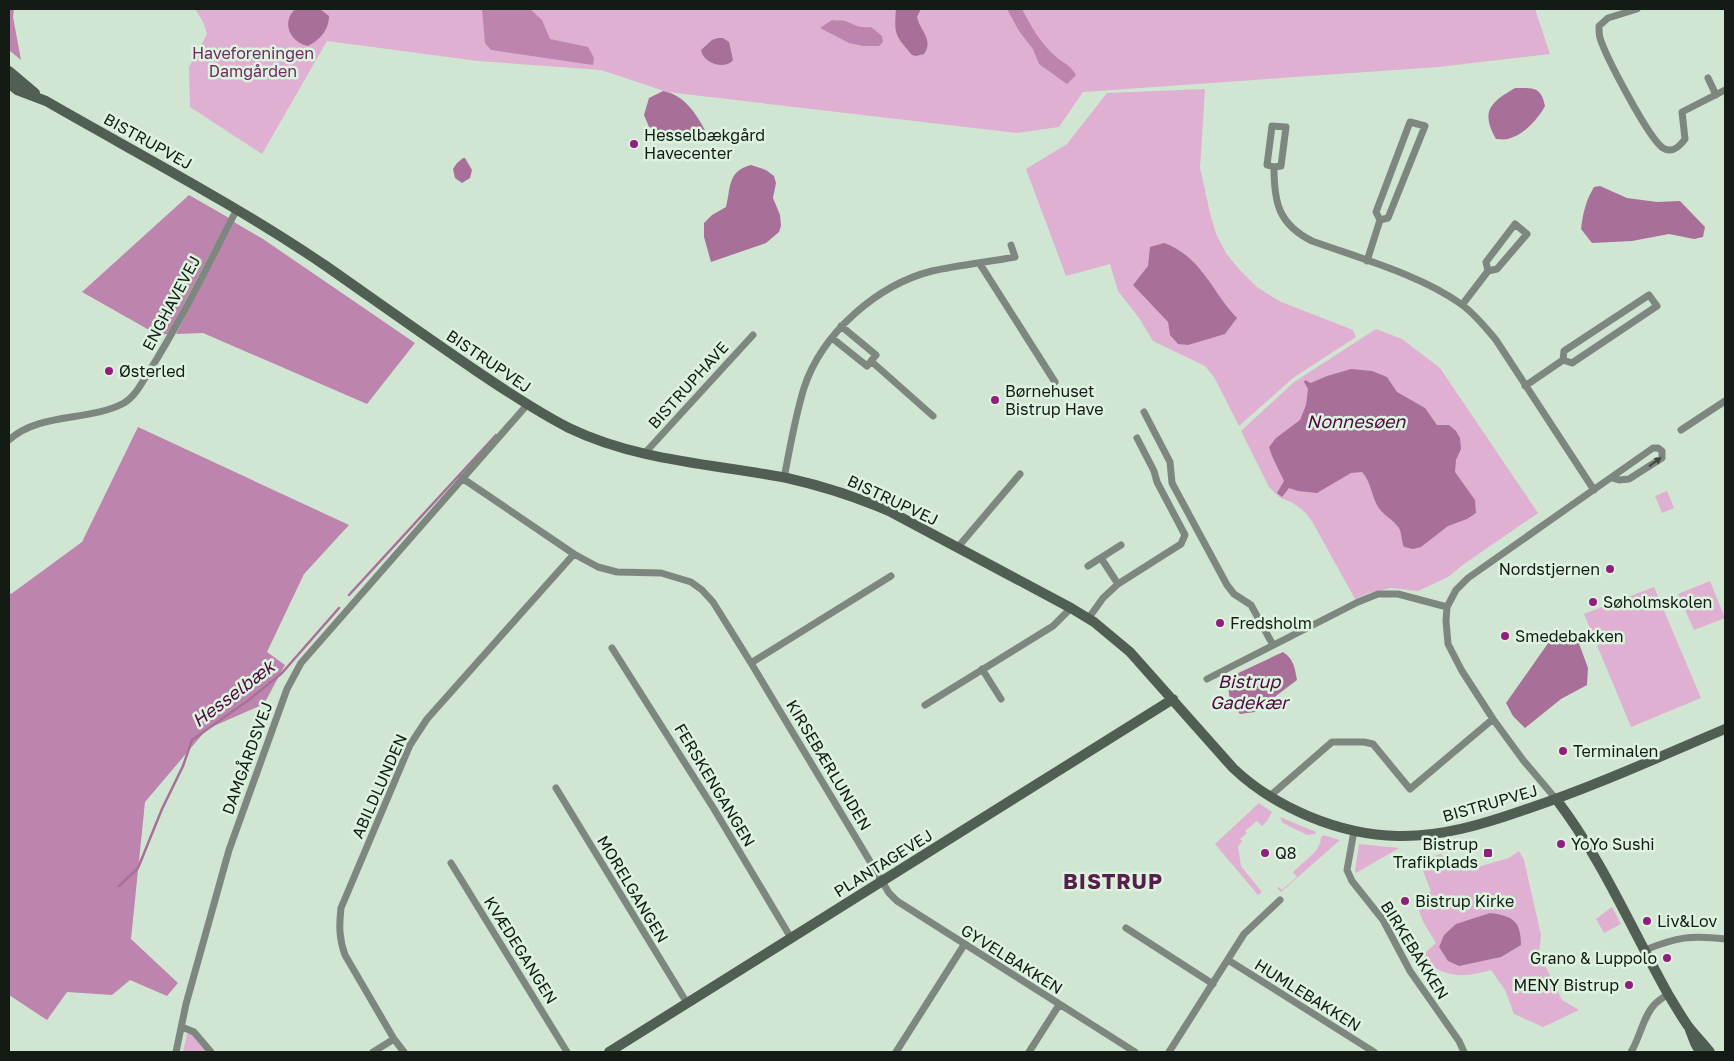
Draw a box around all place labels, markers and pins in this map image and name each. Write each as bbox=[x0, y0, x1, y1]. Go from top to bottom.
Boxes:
place label: Hesselbækgård Havecenter bbox=[644, 125, 765, 163]
marker: Hesselbækgård Havecenter bbox=[628, 138, 640, 150]
place label: Østerled bbox=[119, 361, 185, 381]
marker: Østerled bbox=[103, 365, 115, 377]
place label: Børnehuset Bistrup Have bbox=[1005, 381, 1103, 419]
marker: Børnehuset Bistrup Have bbox=[989, 394, 1001, 406]
place label: Nordstjernen bbox=[1499, 559, 1600, 579]
marker: Nordstjernen bbox=[1604, 563, 1616, 575]
place label: Søholmskolen bbox=[1603, 592, 1712, 612]
marker: Søholmskolen bbox=[1587, 596, 1599, 608]
place label: Fredsholm bbox=[1230, 613, 1312, 633]
marker: Fredsholm bbox=[1214, 617, 1226, 629]
place label: Smedebakken bbox=[1515, 626, 1624, 646]
marker: Smedebakken bbox=[1499, 630, 1511, 642]
place label: Terminalen bbox=[1573, 741, 1658, 761]
marker: Terminalen bbox=[1557, 745, 1569, 757]
place label: Bistrup Trafikplads bbox=[1393, 834, 1478, 872]
place label: YoYo Sushi bbox=[1571, 834, 1655, 854]
marker: YoYo Sushi bbox=[1555, 838, 1567, 850]
place label: Q8 bbox=[1275, 843, 1297, 863]
marker: Q8 bbox=[1259, 847, 1271, 859]
marker: Bistrup Trafikplads bbox=[1482, 847, 1494, 859]
place label: Bistrup Kirke bbox=[1415, 891, 1514, 911]
marker: Bistrup Kirke bbox=[1399, 895, 1411, 907]
place label: Liv&Lov bbox=[1657, 911, 1717, 931]
marker: Liv&Lov bbox=[1641, 915, 1653, 927]
place label: Grano & Luppolo bbox=[1530, 948, 1657, 968]
marker: Grano & Luppolo bbox=[1661, 952, 1673, 964]
place label: MENY Bistrup bbox=[1513, 975, 1619, 995]
marker: MENY Bistrup bbox=[1623, 979, 1635, 991]

